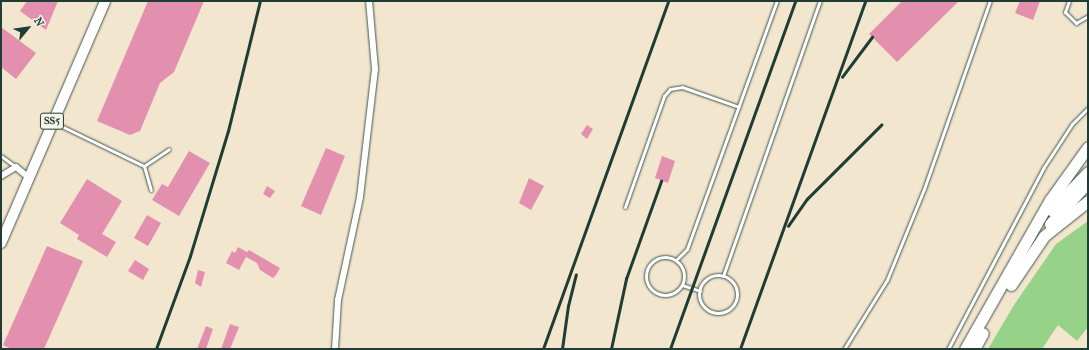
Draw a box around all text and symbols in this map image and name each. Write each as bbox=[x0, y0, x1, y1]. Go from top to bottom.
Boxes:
north arrow bbox=[8, 8, 48, 48]
text: N bbox=[31, 15, 47, 29]
road number: SS5 bbox=[39, 112, 65, 130]

